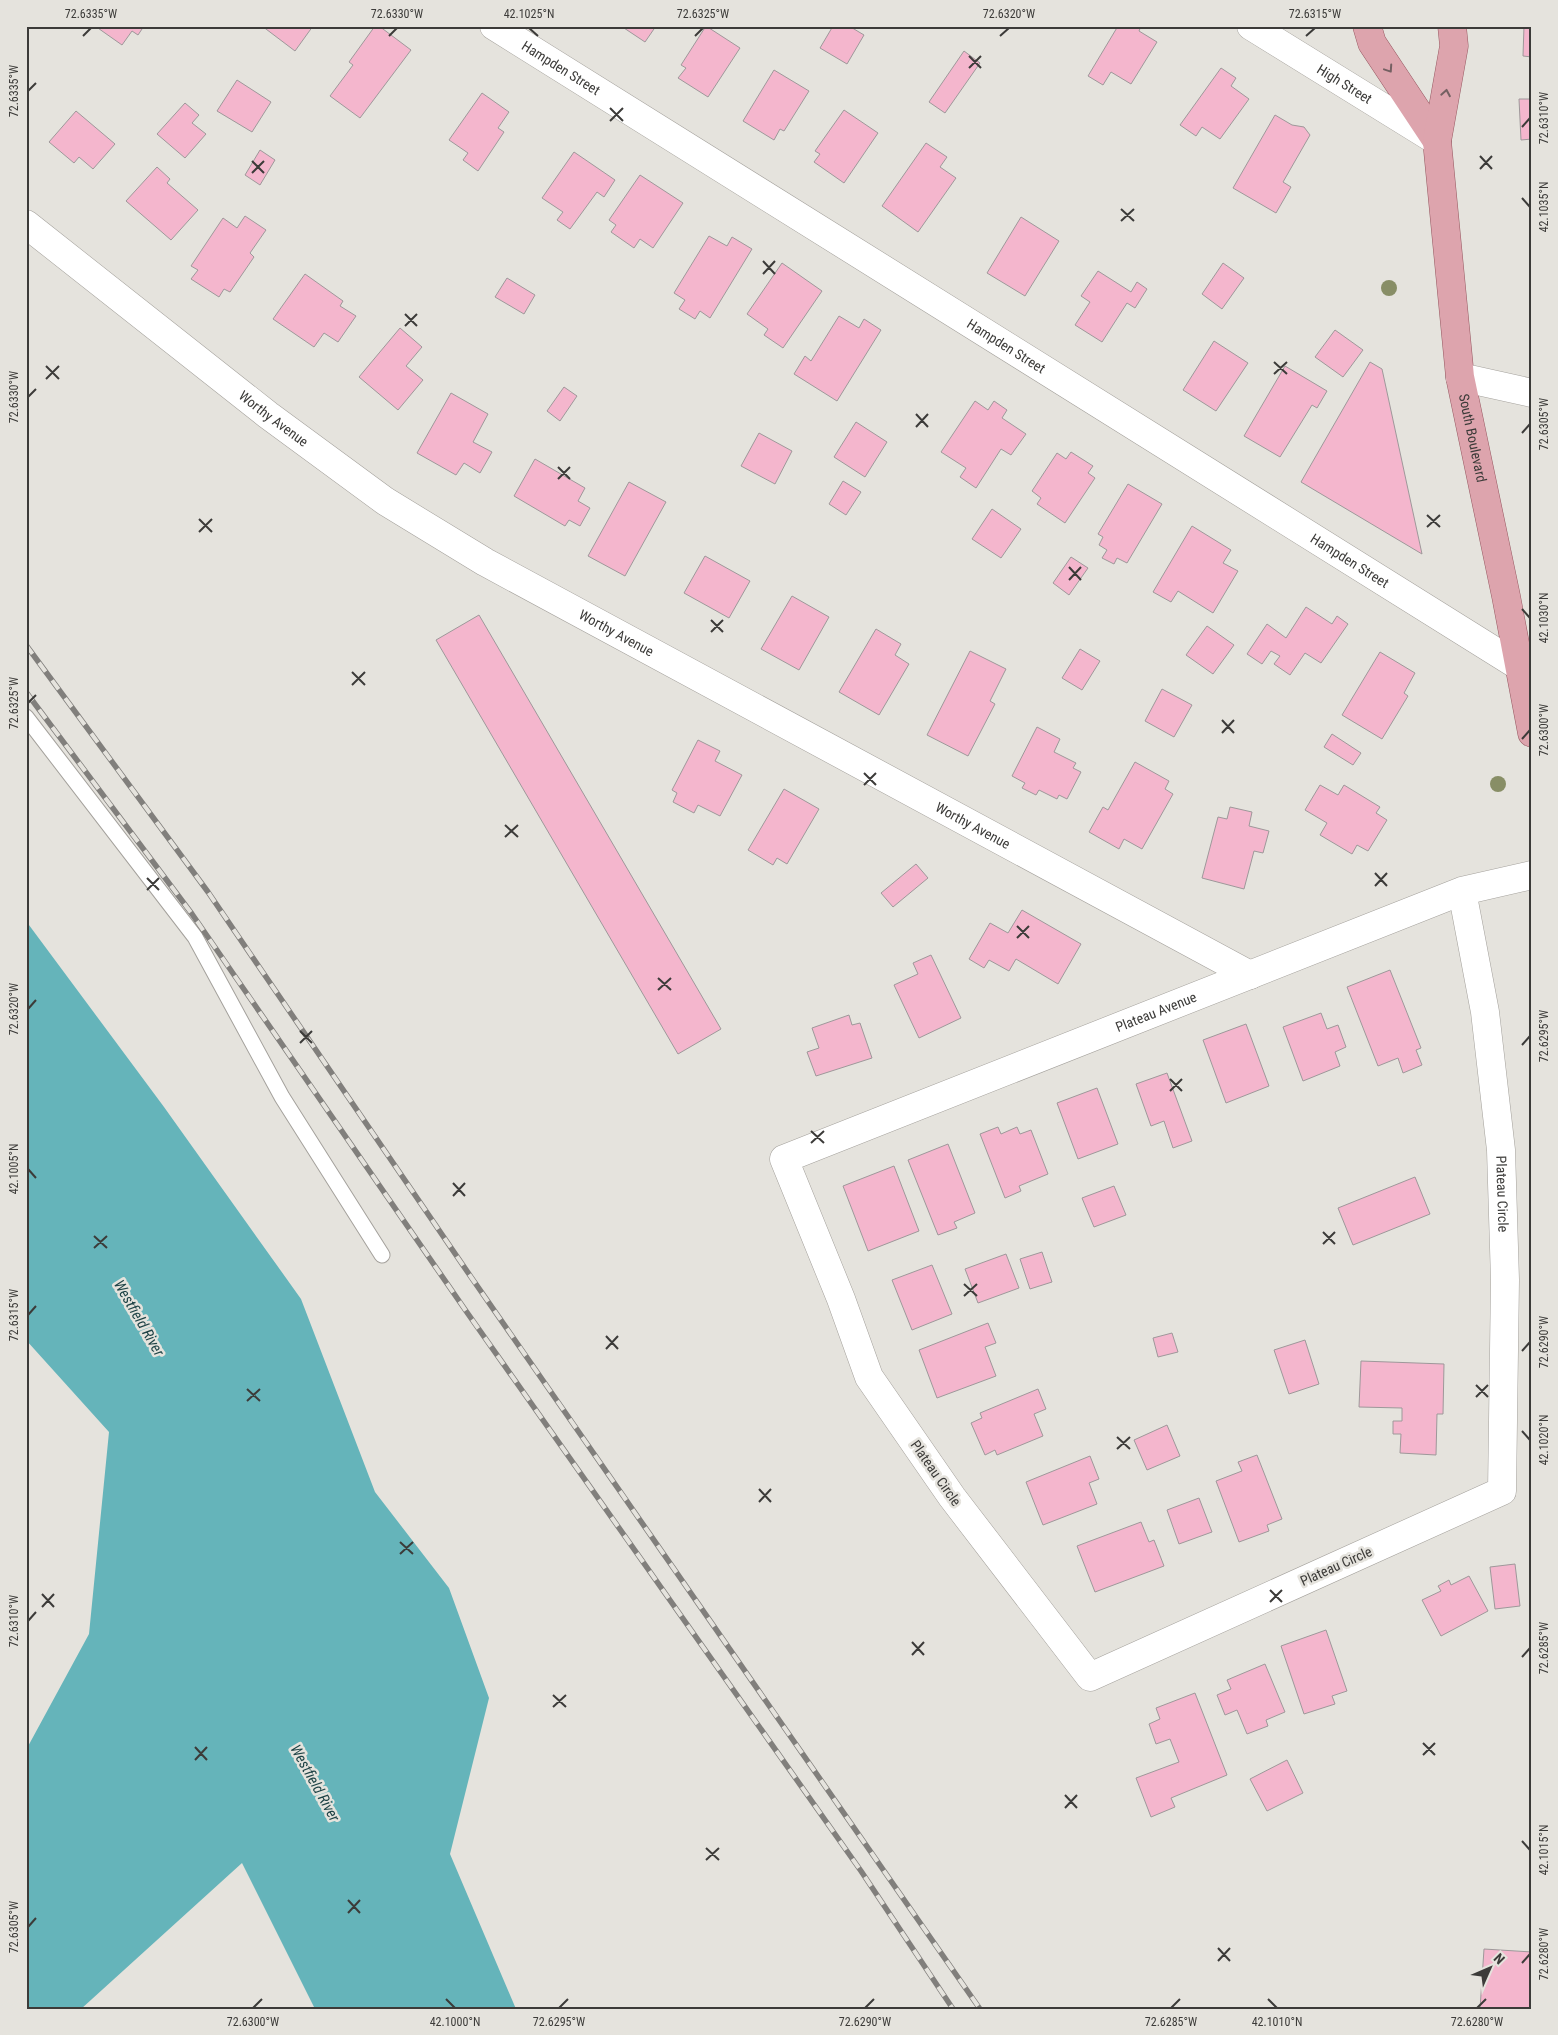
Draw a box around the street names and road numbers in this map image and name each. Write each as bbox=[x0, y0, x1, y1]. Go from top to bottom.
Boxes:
street label: Hampden Street bbox=[519, 37, 603, 98]
street label: High Street bbox=[1314, 61, 1375, 107]
street label: Hampden Street bbox=[964, 316, 1048, 376]
street label: Worthy Avenue bbox=[236, 387, 312, 450]
street label: South Boulevard bbox=[1456, 392, 1490, 484]
street label: Hampden Street bbox=[1308, 530, 1392, 591]
street label: Worthy Avenue bbox=[576, 606, 657, 660]
street label: Worthy Avenue bbox=[933, 799, 1013, 852]
street label: Plateau Avenue bbox=[1113, 989, 1199, 1035]
street label: Plateau Circle bbox=[1493, 1155, 1512, 1233]
street label: Plateau Circle bbox=[907, 1437, 965, 1509]
street label: Plateau Circle bbox=[1298, 1543, 1375, 1589]

